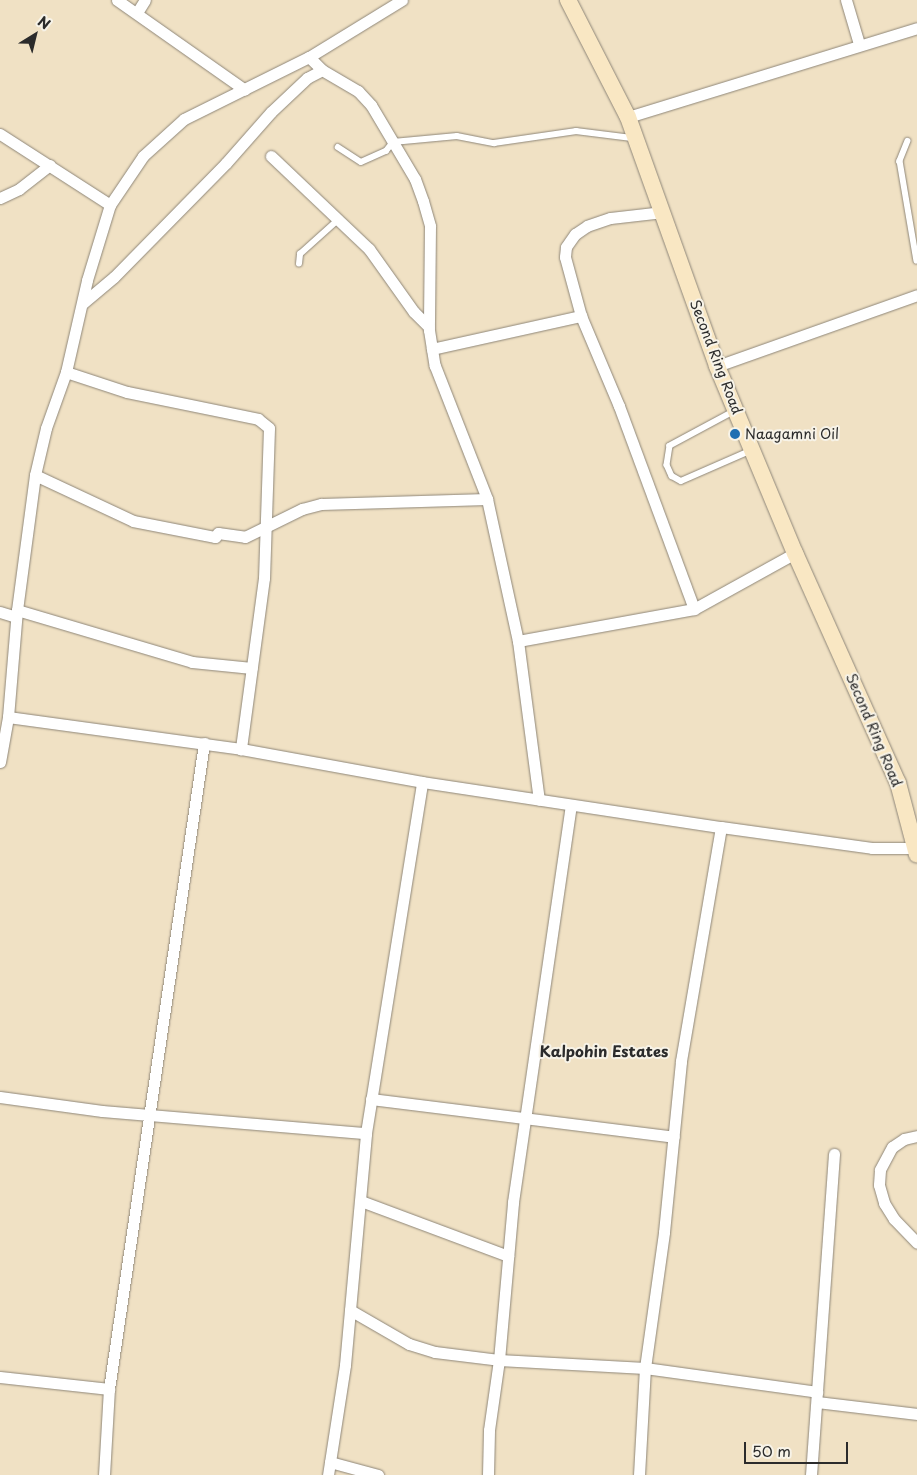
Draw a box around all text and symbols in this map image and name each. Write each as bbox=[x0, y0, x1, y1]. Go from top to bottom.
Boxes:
north arrow bbox=[10, 10, 60, 60]
text: N bbox=[33, 11, 55, 34]
street label: Second Ring Road bbox=[686, 298, 746, 416]
place label: Naagamni Oil bbox=[745, 426, 839, 442]
marker: Naagamni Oil bbox=[729, 428, 741, 440]
street label: Second Ring Road bbox=[843, 671, 905, 789]
district label: Kalpohin Estates bbox=[540, 1042, 668, 1060]
scale bar bbox=[747, 1432, 851, 1464]
text: 50 m bbox=[752, 1439, 791, 1462]

